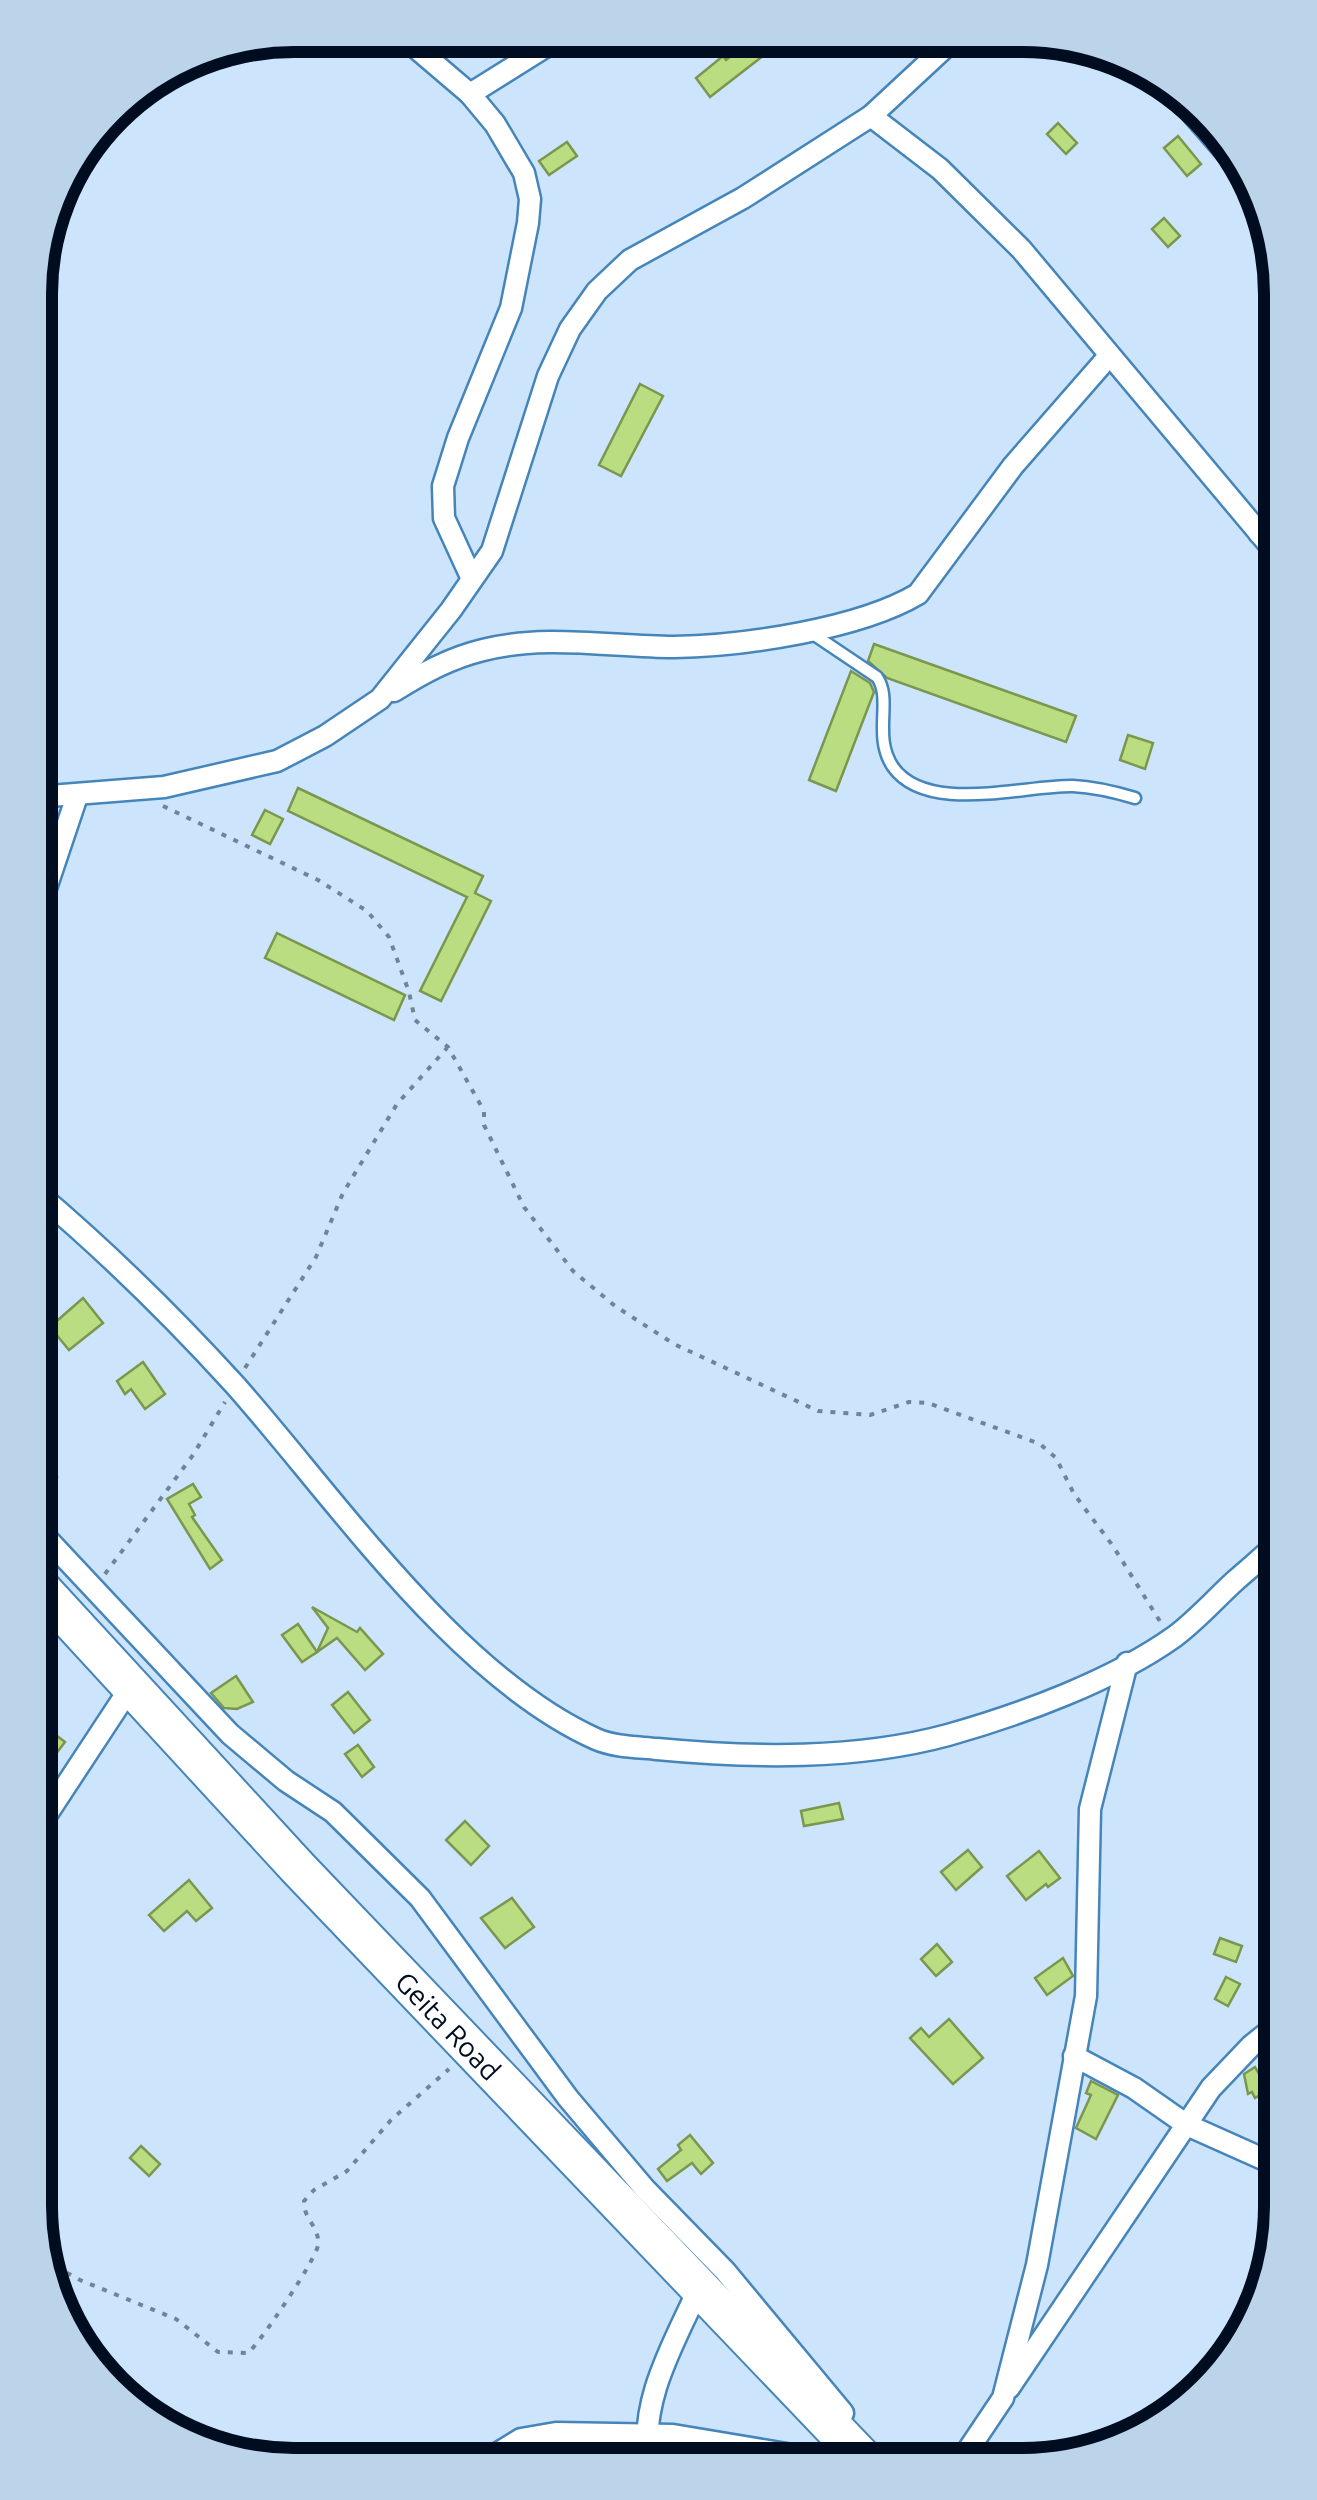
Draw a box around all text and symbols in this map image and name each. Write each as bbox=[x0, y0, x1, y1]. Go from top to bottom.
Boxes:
street label: Geita Road bbox=[390, 1965, 507, 2086]

